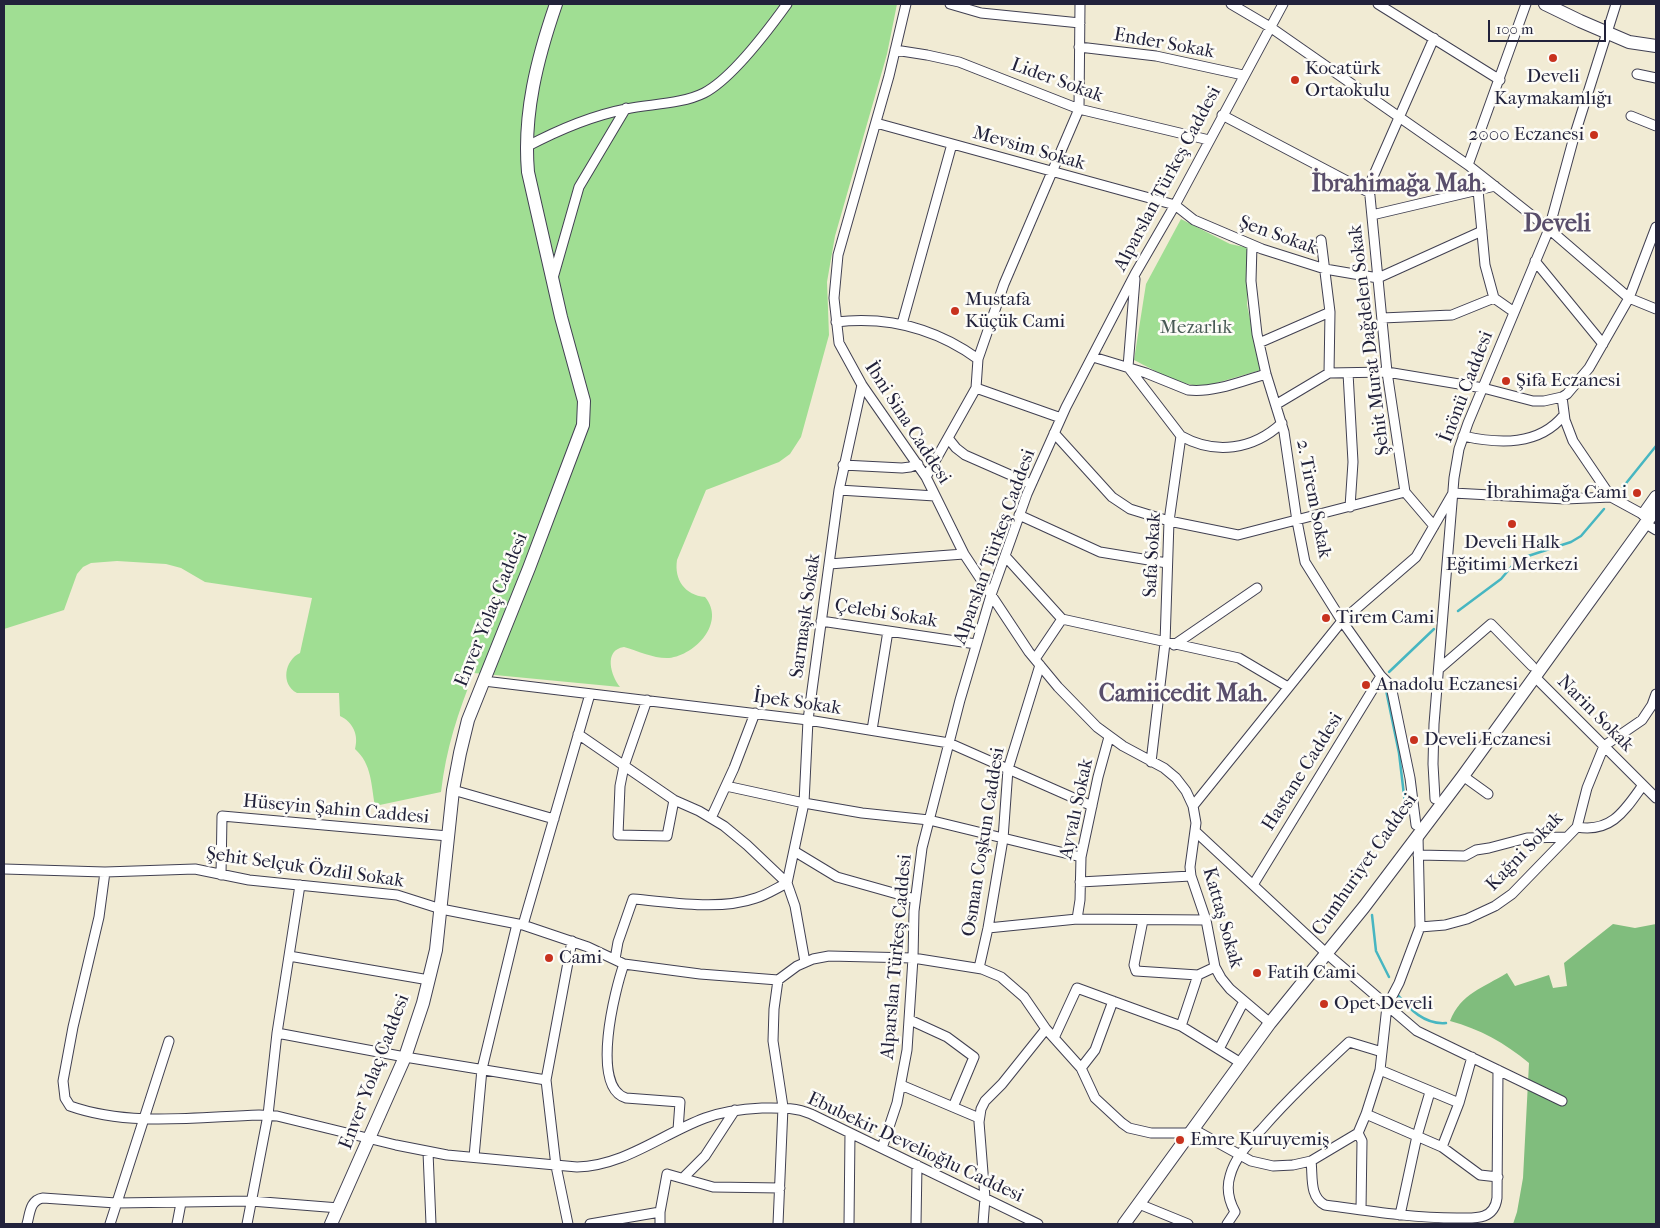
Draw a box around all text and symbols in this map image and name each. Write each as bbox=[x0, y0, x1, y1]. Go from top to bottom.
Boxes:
scale bar bbox=[1490, 10, 1608, 42]
text: 100 m bbox=[1496, 20, 1534, 38]
street label: Ender Sokak bbox=[1112, 24, 1216, 64]
marker: Develi Kaymakamlığı bbox=[1547, 52, 1559, 64]
street label: Lider Sokak bbox=[1008, 54, 1106, 108]
place label: Kocatürk Ortaokulu bbox=[1305, 58, 1390, 102]
place label: Develi Kaymakamlığı bbox=[1494, 66, 1612, 110]
marker: Kocatürk Ortaokulu bbox=[1289, 74, 1301, 86]
street label: Alparslan Türkeş Caddesi bbox=[1110, 83, 1226, 275]
street label: Mevsim Sokak bbox=[970, 122, 1088, 176]
place label: 2000 Eczanesi bbox=[1469, 124, 1584, 146]
marker: 2000 Eczanesi bbox=[1588, 129, 1600, 141]
district label: İbrahimağa Mah. bbox=[1312, 171, 1486, 199]
street label: Şen Sokak bbox=[1236, 211, 1320, 261]
district label: Develi bbox=[1524, 211, 1590, 239]
street label: Şehit Murat Dağdelen Sokak bbox=[1345, 223, 1395, 457]
place label: Mustafa Küçük Cami bbox=[965, 289, 1065, 333]
marker: Mustafa Küçük Cami bbox=[949, 305, 961, 317]
park label: Mezarlık bbox=[1160, 317, 1232, 339]
street label: İnönü Caddesi bbox=[1435, 328, 1499, 446]
street label: İbni Sina Caddesi bbox=[859, 357, 955, 489]
place label: Şifa Eczanesi bbox=[1516, 370, 1621, 392]
marker: Şifa Eczanesi bbox=[1500, 375, 1512, 387]
street label: 2. Tirem Sokak bbox=[1290, 438, 1336, 560]
street label: Alparslan Türkeş Caddesi bbox=[949, 446, 1041, 648]
place label: İbrahimağa Cami bbox=[1486, 482, 1627, 504]
marker: İbrahimağa Cami bbox=[1631, 487, 1643, 499]
street label: Safa Sokak bbox=[1139, 512, 1167, 598]
marker: Develi Halk Eğitimi Merkezi bbox=[1506, 518, 1518, 530]
street label: Enver Yolaç Caddesi bbox=[451, 530, 533, 690]
place label: Develi Halk Eğitimi Merkezi bbox=[1446, 532, 1578, 576]
street label: Sarmaşık Sokak bbox=[786, 552, 826, 680]
street label: Çelebi Sokak bbox=[833, 595, 939, 633]
place label: Tirem Cami bbox=[1336, 607, 1434, 629]
marker: Tirem Cami bbox=[1320, 612, 1332, 624]
street label: Narin Sokak bbox=[1552, 671, 1638, 757]
place label: Anadolu Eczanesi bbox=[1376, 674, 1518, 696]
marker: Anadolu Eczanesi bbox=[1360, 679, 1372, 691]
district label: Camiicedit Mah. bbox=[1099, 681, 1267, 709]
street label: İpek Sokak bbox=[752, 686, 842, 720]
street label: Hastane Caddesi bbox=[1258, 709, 1348, 835]
place label: Develi Eczanesi bbox=[1424, 729, 1551, 751]
marker: Develi Eczanesi bbox=[1408, 734, 1420, 746]
street label: Osman Coşkun Caddesi bbox=[958, 746, 1010, 938]
street label: Ayvalı Sokak bbox=[1055, 757, 1099, 861]
street label: Cumhuriyet Caddesi bbox=[1307, 790, 1423, 940]
street label: Hüseyin Şahin Caddesi bbox=[242, 791, 430, 829]
street label: Kağni Sokak bbox=[1482, 808, 1568, 896]
street label: Şehit Selçuk Özdil Sokak bbox=[205, 843, 405, 893]
street label: Alparslan Türkeş Caddesi bbox=[877, 853, 917, 1061]
street label: Kattaş Sokak bbox=[1197, 865, 1247, 971]
place label: Cami bbox=[559, 947, 602, 969]
marker: Cami bbox=[543, 952, 555, 964]
place label: Fatih Cami bbox=[1267, 962, 1356, 984]
marker: Fatih Cami bbox=[1251, 967, 1263, 979]
street label: Enver Yolaç Caddesi bbox=[335, 991, 415, 1153]
place label: Opet Develi bbox=[1334, 993, 1433, 1015]
marker: Opet Develi bbox=[1318, 998, 1330, 1010]
street label: Ebubekir Develioğlu Caddesi bbox=[803, 1088, 1027, 1208]
place label: Emre Kuruyemiş bbox=[1190, 1129, 1329, 1151]
marker: Emre Kuruyemiş bbox=[1174, 1134, 1186, 1146]

